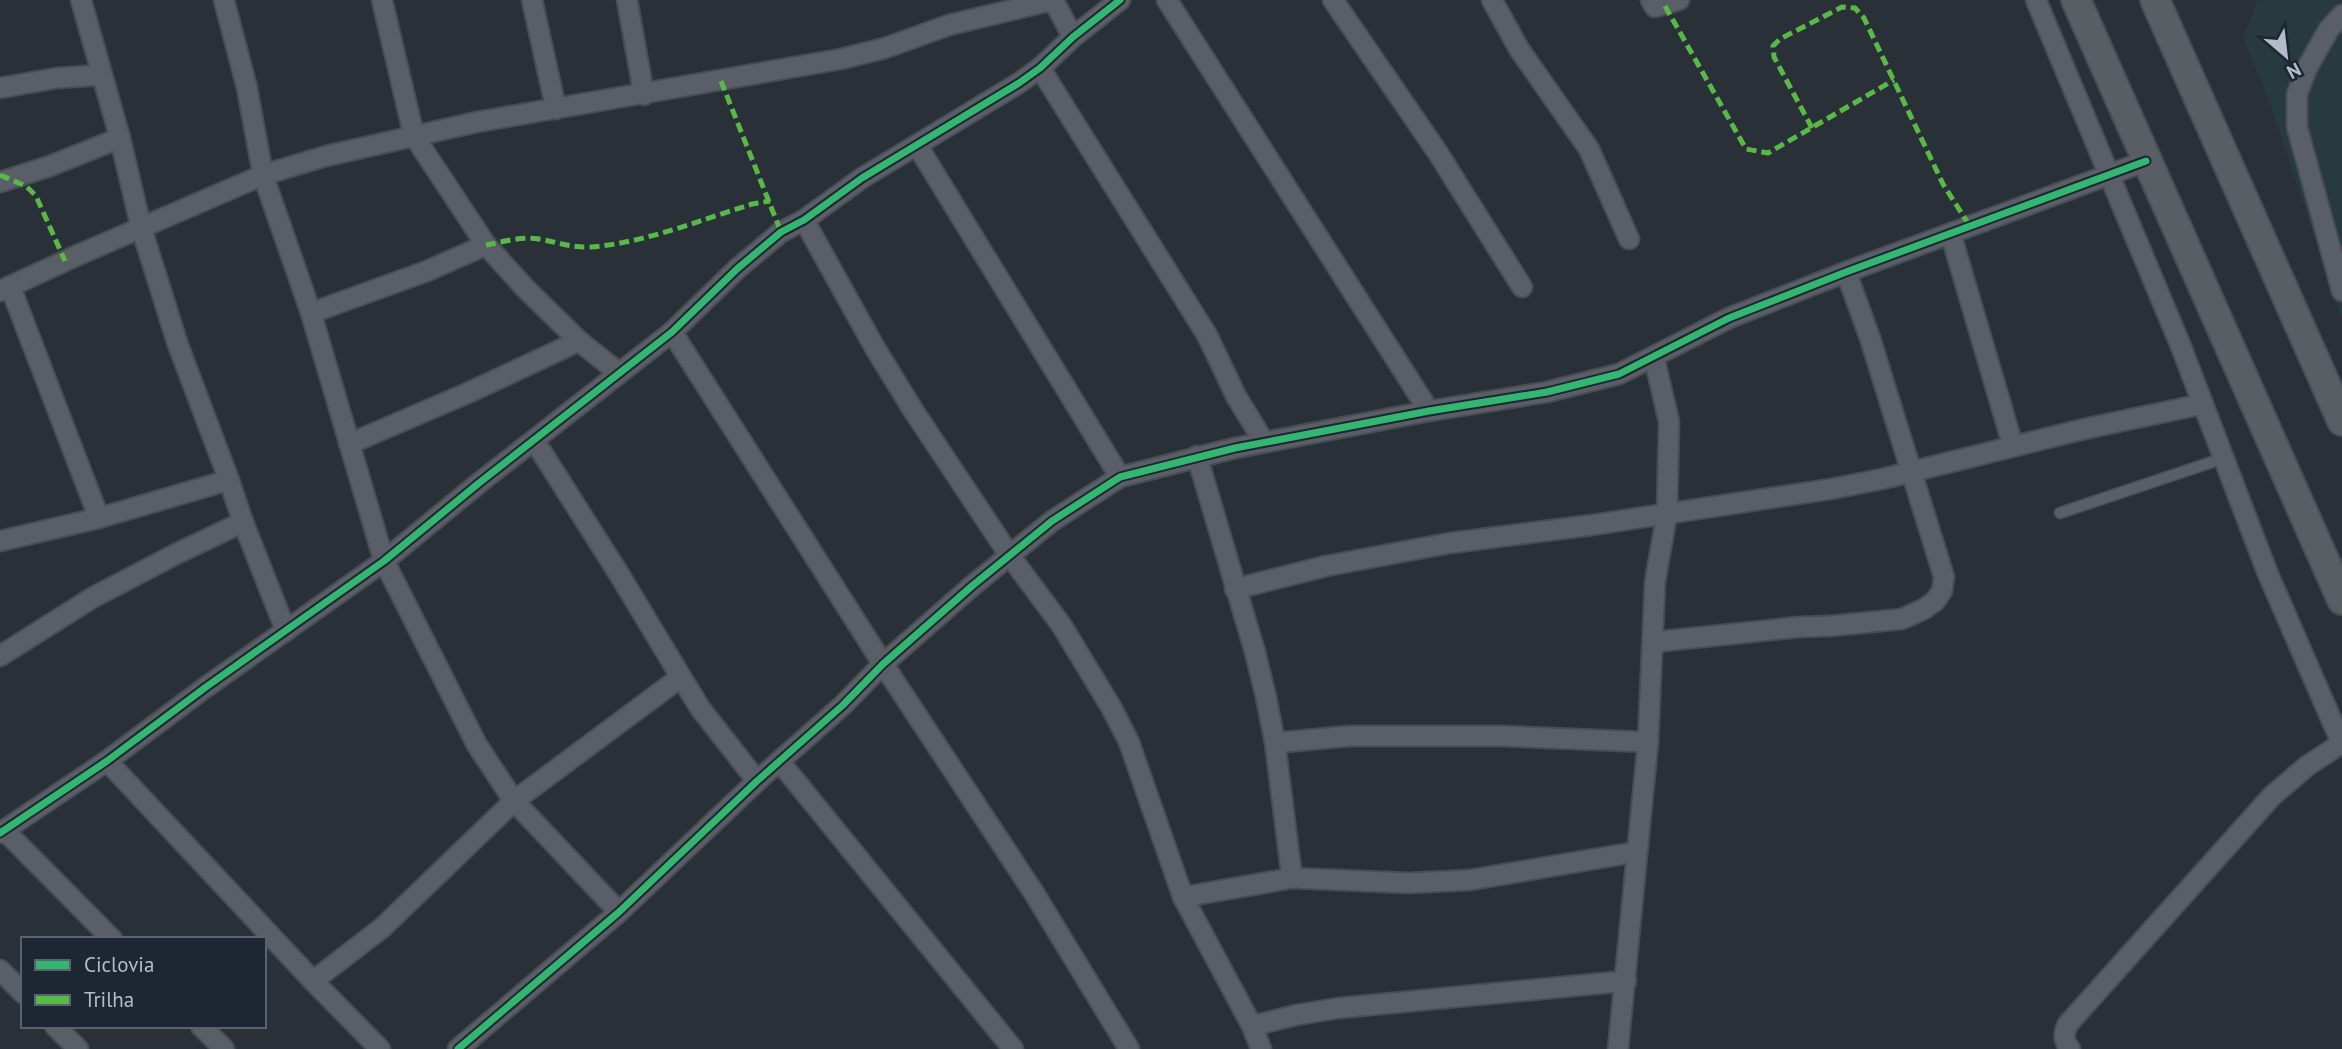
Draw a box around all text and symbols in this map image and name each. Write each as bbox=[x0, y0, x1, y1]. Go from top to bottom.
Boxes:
north arrow bbox=[2251, 21, 2321, 91]
text: N bbox=[2283, 57, 2305, 85]
legend bbox=[21, 937, 266, 1028]
text: Ciclovia bbox=[84, 951, 154, 978]
text: Trilha bbox=[84, 986, 134, 1013]

